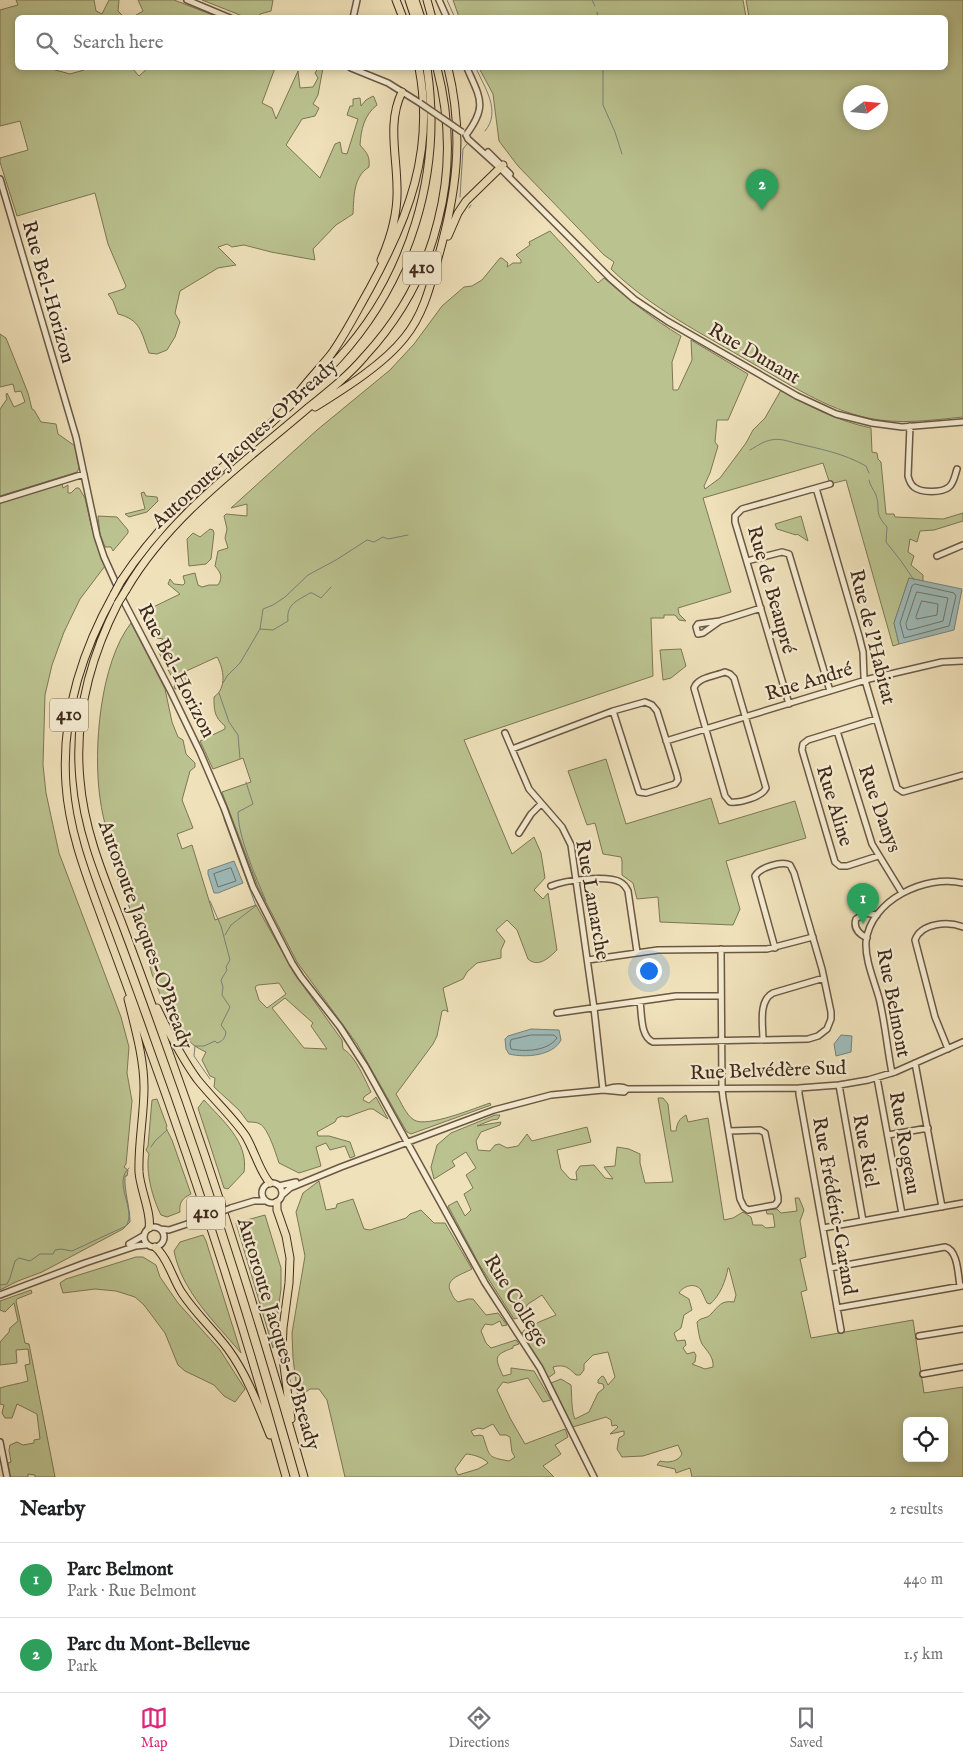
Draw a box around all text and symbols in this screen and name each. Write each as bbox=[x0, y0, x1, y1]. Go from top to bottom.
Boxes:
search box bbox=[15, 15, 948, 70]
icon: search bbox=[33, 29, 61, 57]
text: Search here bbox=[73, 31, 164, 55]
north arrow bbox=[843, 85, 888, 130]
pin: 2 bbox=[746, 169, 778, 210]
street label: Rue Bel-Horizon bbox=[16, 218, 80, 366]
road number: 410 bbox=[403, 252, 441, 284]
street label: Rue Dunant bbox=[703, 318, 805, 390]
street label: Autoroute Jacques-O'Bready bbox=[146, 354, 343, 535]
street label: Rue de Beaupré bbox=[741, 523, 801, 657]
street label: Rue de l'Habitat bbox=[843, 567, 901, 707]
street label: Rue Bel-Horizon bbox=[131, 600, 221, 743]
street label: Rue André bbox=[762, 657, 856, 707]
road number: 410 bbox=[50, 698, 88, 732]
street label: Rue Danys bbox=[852, 762, 906, 856]
street label: Rue Aline bbox=[810, 763, 858, 849]
street label: Autoroute Jacques-O'Bready bbox=[92, 816, 198, 1053]
street label: Rue Lamarche bbox=[569, 838, 615, 962]
pin: 1 bbox=[847, 883, 879, 924]
street label: Rue Belmont bbox=[870, 946, 916, 1060]
your location bbox=[636, 958, 662, 984]
street label: Rue Belvédère Sud bbox=[689, 1056, 847, 1086]
street label: Rue Rogeau bbox=[883, 1090, 925, 1196]
street label: Rue Riel bbox=[846, 1112, 884, 1190]
street label: Rue Frédéric-Garand bbox=[806, 1115, 862, 1297]
road number: 410 bbox=[187, 1196, 225, 1230]
street label: Autoroute Jacques-O'Bready bbox=[230, 1214, 325, 1453]
street label: Rue College bbox=[478, 1250, 554, 1352]
map controls bbox=[903, 1417, 948, 1462]
button: locate bbox=[903, 1417, 948, 1462]
text: Nearby bbox=[20, 1496, 85, 1523]
text: 2 results bbox=[889, 1500, 943, 1520]
text: Parc Belmont bbox=[67, 1558, 173, 1582]
text: 1 bbox=[33, 1570, 39, 1590]
text: 440 m bbox=[904, 1570, 943, 1590]
text: Park · Rue Belmont bbox=[67, 1582, 196, 1602]
text: Parc du Mont-Bellevue bbox=[67, 1633, 250, 1657]
text: 2 bbox=[32, 1645, 40, 1665]
text: 1.5 km bbox=[903, 1645, 943, 1665]
text: Park bbox=[67, 1657, 97, 1677]
tab: Map bbox=[140, 1704, 168, 1752]
tab: Directions bbox=[448, 1704, 509, 1752]
tab: Saved bbox=[790, 1704, 823, 1752]

